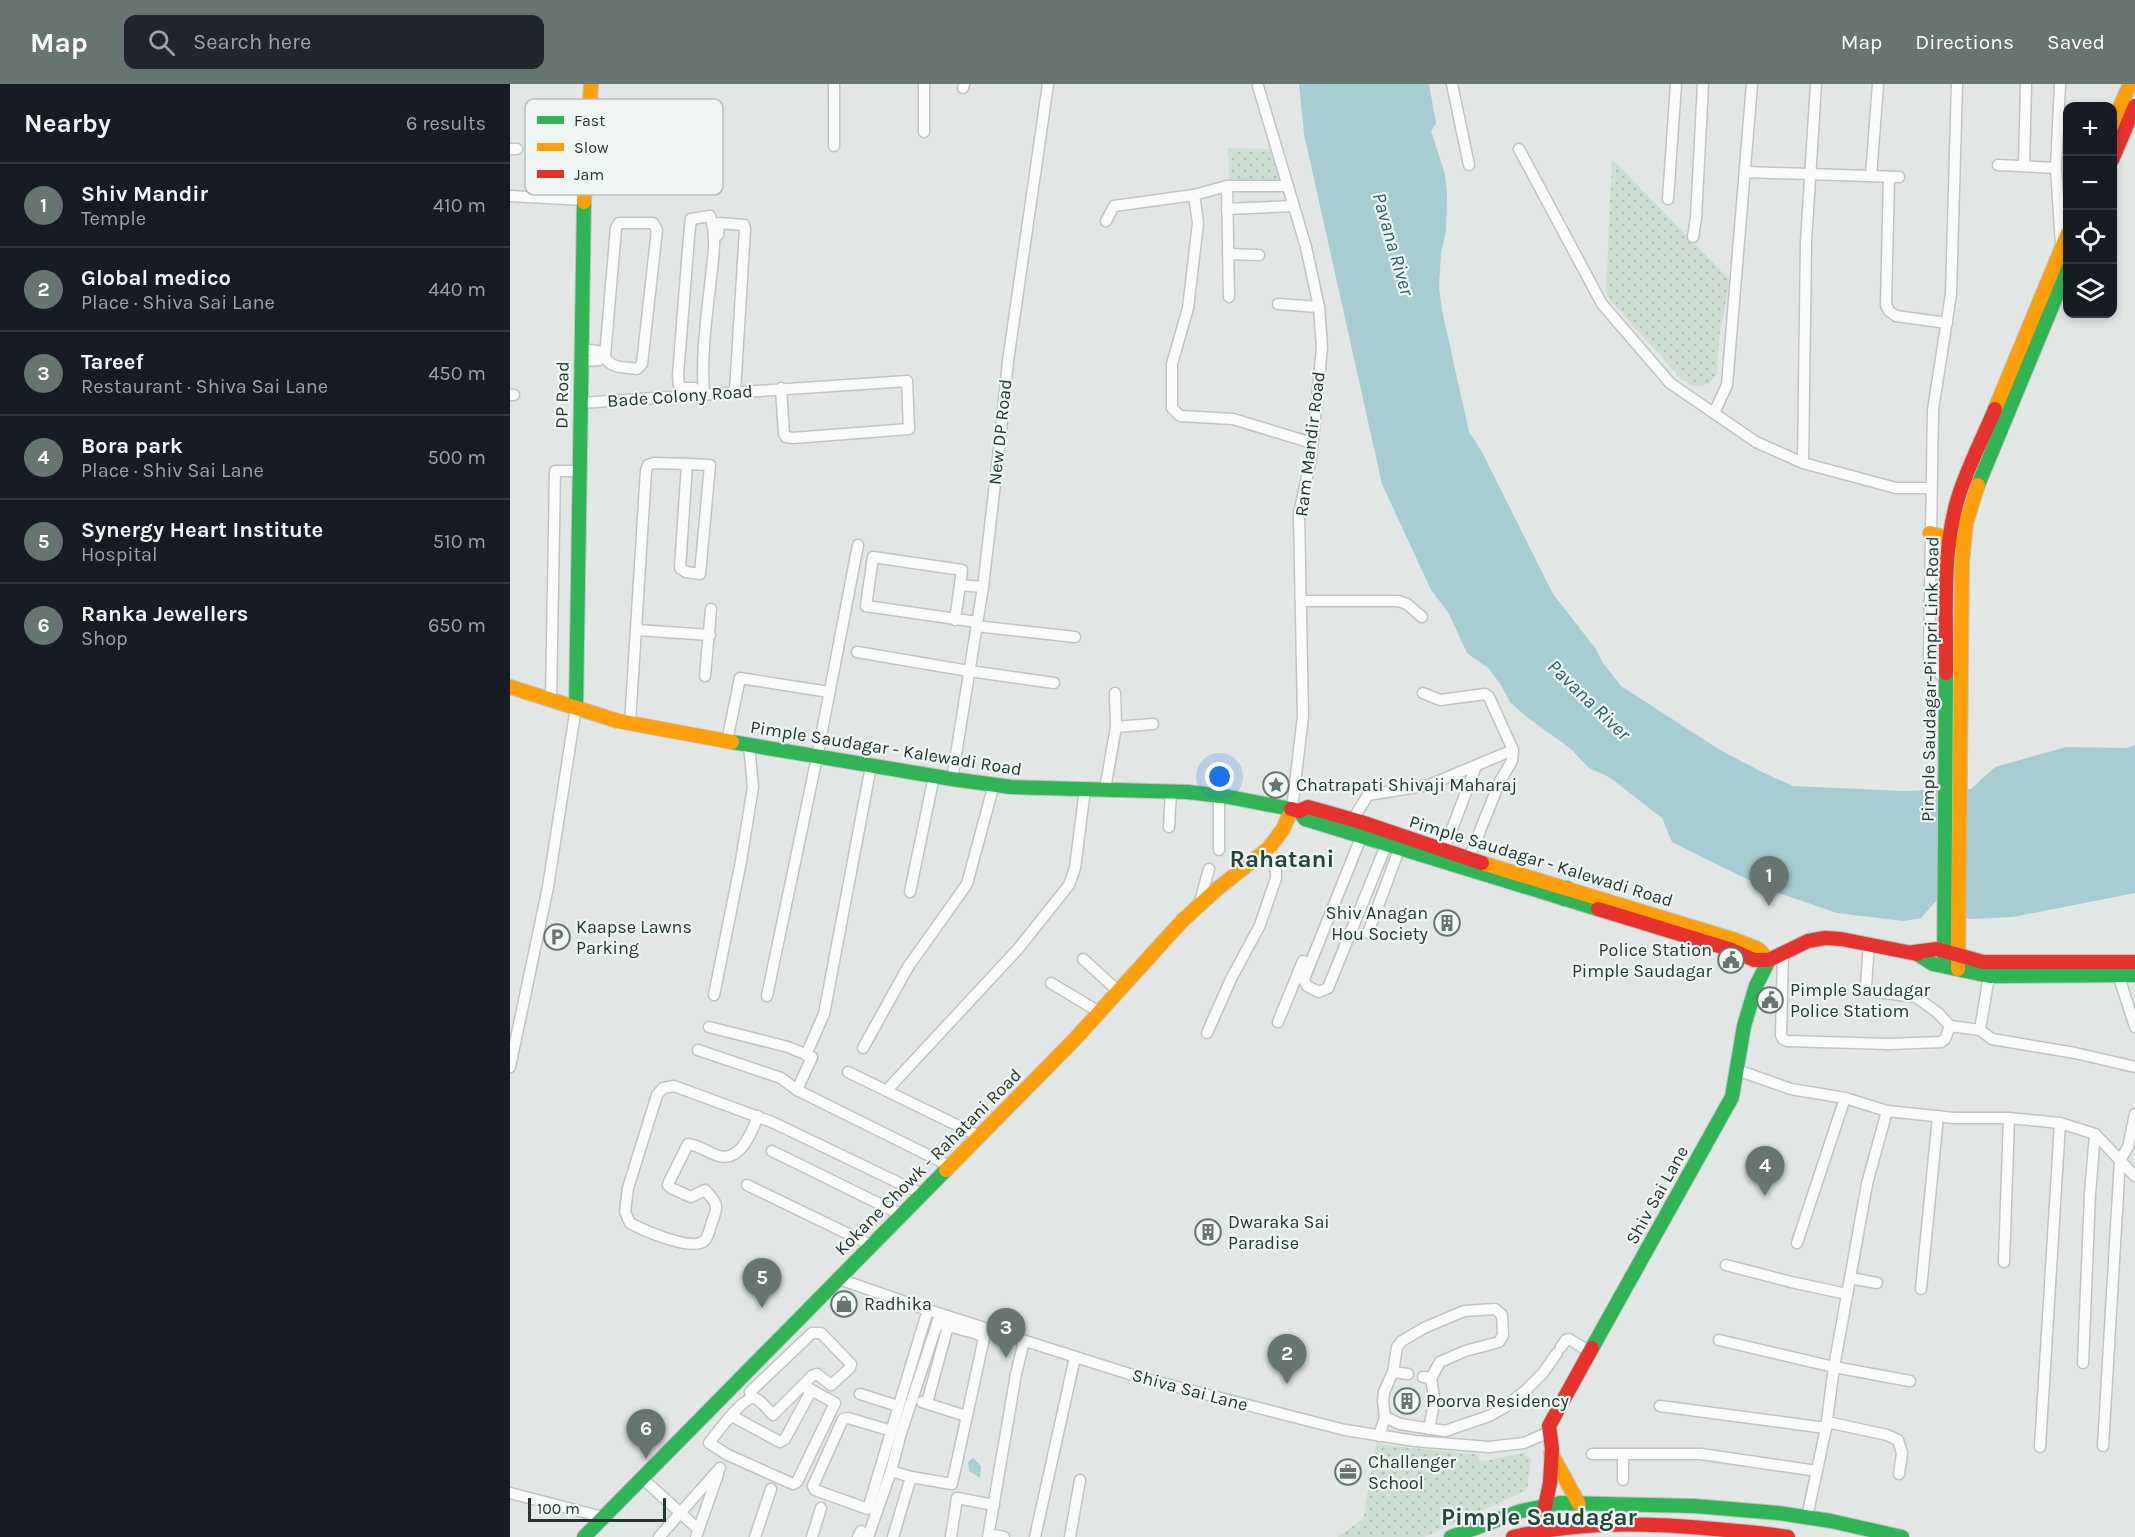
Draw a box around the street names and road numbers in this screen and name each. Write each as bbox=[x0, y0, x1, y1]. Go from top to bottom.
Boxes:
street label: DP Road bbox=[550, 361, 574, 429]
street label: Ram Mandir Road bbox=[1290, 370, 1330, 518]
street label: New DP Road bbox=[983, 378, 1017, 486]
street label: Bade Colony Road bbox=[606, 380, 754, 412]
street label: Pimple Saudagar-Pimpri Link Road bbox=[1917, 536, 1943, 822]
street label: Pimple Saudagar - Kalewadi Road bbox=[749, 716, 1023, 780]
street label: Pimple Saudagar - Kalewadi Road bbox=[1406, 810, 1676, 912]
street label: Kokane Chowk - Rahatani Road bbox=[830, 1064, 1026, 1260]
street label: Shiv Sai Lane bbox=[1621, 1142, 1693, 1248]
street label: Shiva Sai Lane bbox=[1130, 1364, 1250, 1416]

